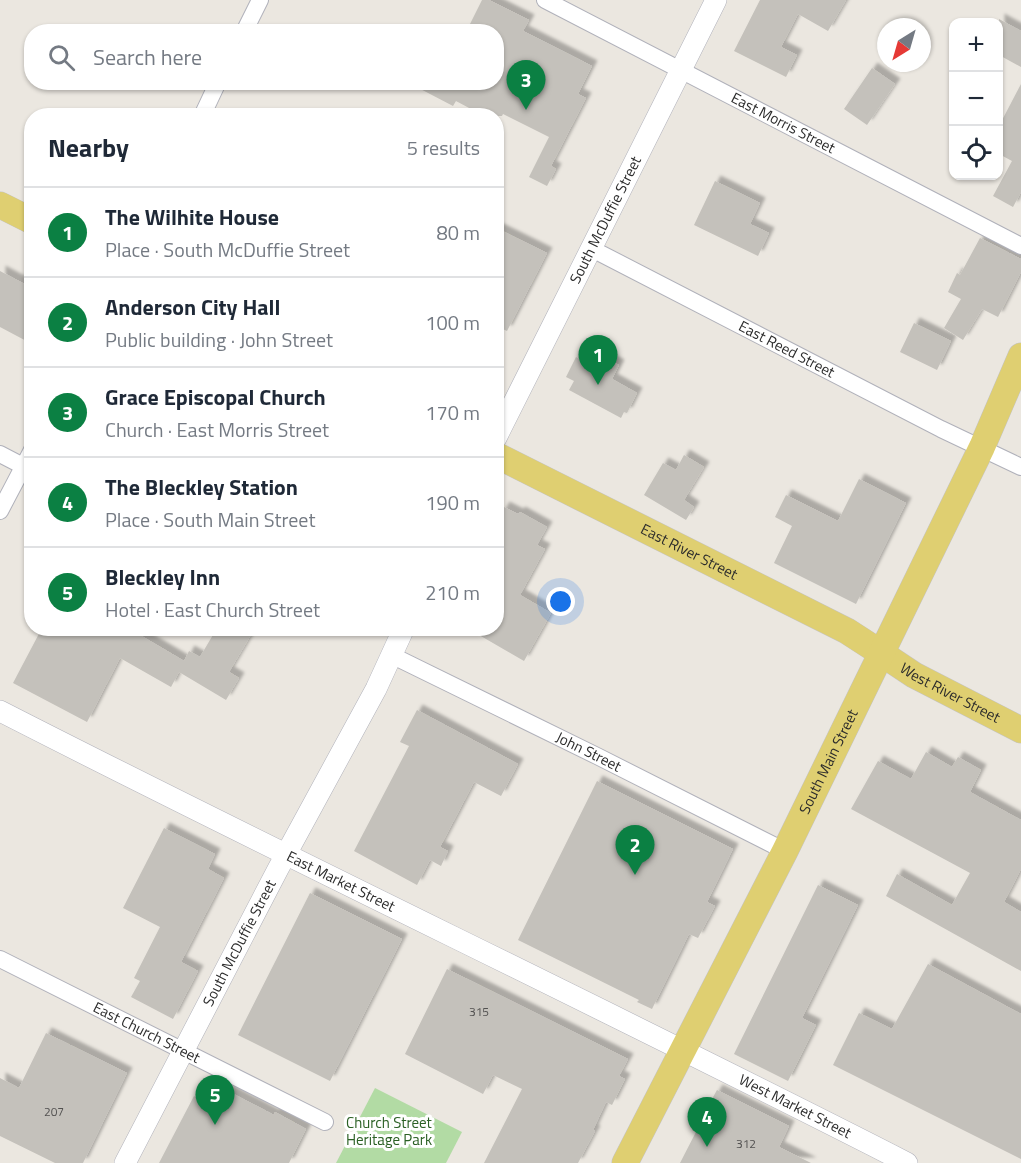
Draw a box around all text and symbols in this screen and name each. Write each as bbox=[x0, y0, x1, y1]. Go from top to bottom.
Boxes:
north arrow bbox=[877, 18, 931, 72]
map controls bbox=[949, 18, 1003, 180]
button: + bbox=[949, 18, 1003, 72]
search box bbox=[24, 24, 504, 90]
text: Search here bbox=[93, 40, 202, 74]
icon: search bbox=[45, 41, 78, 74]
pin: 3 bbox=[506, 60, 546, 110]
button: − bbox=[949, 72, 1003, 126]
street label: East Morris Street bbox=[727, 86, 840, 159]
button: locate bbox=[949, 126, 1003, 180]
text: Nearby bbox=[48, 128, 129, 167]
text: 5 results bbox=[407, 132, 480, 163]
street label: South McDuffie Street bbox=[563, 151, 647, 288]
text: The Wilhite House bbox=[105, 200, 279, 234]
text: 1 bbox=[62, 217, 73, 248]
text: 80 m bbox=[436, 217, 480, 248]
text: Place · South McDuffie Street bbox=[105, 234, 350, 265]
text: Anderson City Hall bbox=[105, 290, 280, 324]
text: 2 bbox=[62, 307, 73, 338]
text: 100 m bbox=[425, 307, 480, 338]
street label: East Reed Street bbox=[735, 315, 840, 384]
text: Public building · John Street bbox=[105, 324, 333, 355]
pin: 1 bbox=[578, 336, 618, 385]
text: Grace Episcopal Church bbox=[105, 380, 326, 414]
text: 3 bbox=[62, 397, 73, 428]
text: 170 m bbox=[425, 397, 480, 428]
text: Church · East Morris Street bbox=[105, 414, 329, 445]
text: The Bleckley Station bbox=[105, 470, 298, 504]
text: 4 bbox=[62, 487, 73, 518]
text: 190 m bbox=[425, 487, 480, 518]
text: Place · South Main Street bbox=[105, 504, 315, 535]
street label: East River Street bbox=[637, 517, 742, 586]
text: Bleckley Inn bbox=[105, 560, 220, 594]
text: 5 bbox=[62, 577, 73, 608]
text: 210 m bbox=[425, 577, 480, 608]
your location bbox=[546, 587, 575, 616]
text: Hotel · East Church Street bbox=[105, 594, 320, 625]
street label: West River Street bbox=[895, 657, 1005, 729]
street label: South Main Street bbox=[793, 704, 864, 818]
street label: John Street bbox=[552, 726, 626, 778]
pin: 2 bbox=[616, 826, 654, 875]
street label: East Market Street bbox=[283, 845, 400, 918]
street label: South McDuffie Street bbox=[196, 875, 282, 1010]
street label: East Church Street bbox=[89, 996, 205, 1069]
house number: 315 bbox=[469, 1002, 489, 1021]
street label: West Market Street bbox=[735, 1068, 856, 1144]
pin: 5 bbox=[196, 1076, 234, 1125]
pin: 4 bbox=[688, 1098, 726, 1147]
house number: 207 bbox=[44, 1102, 64, 1121]
park label: Church Street Heritage Park bbox=[346, 1111, 433, 1151]
house number: 312 bbox=[736, 1134, 756, 1153]

